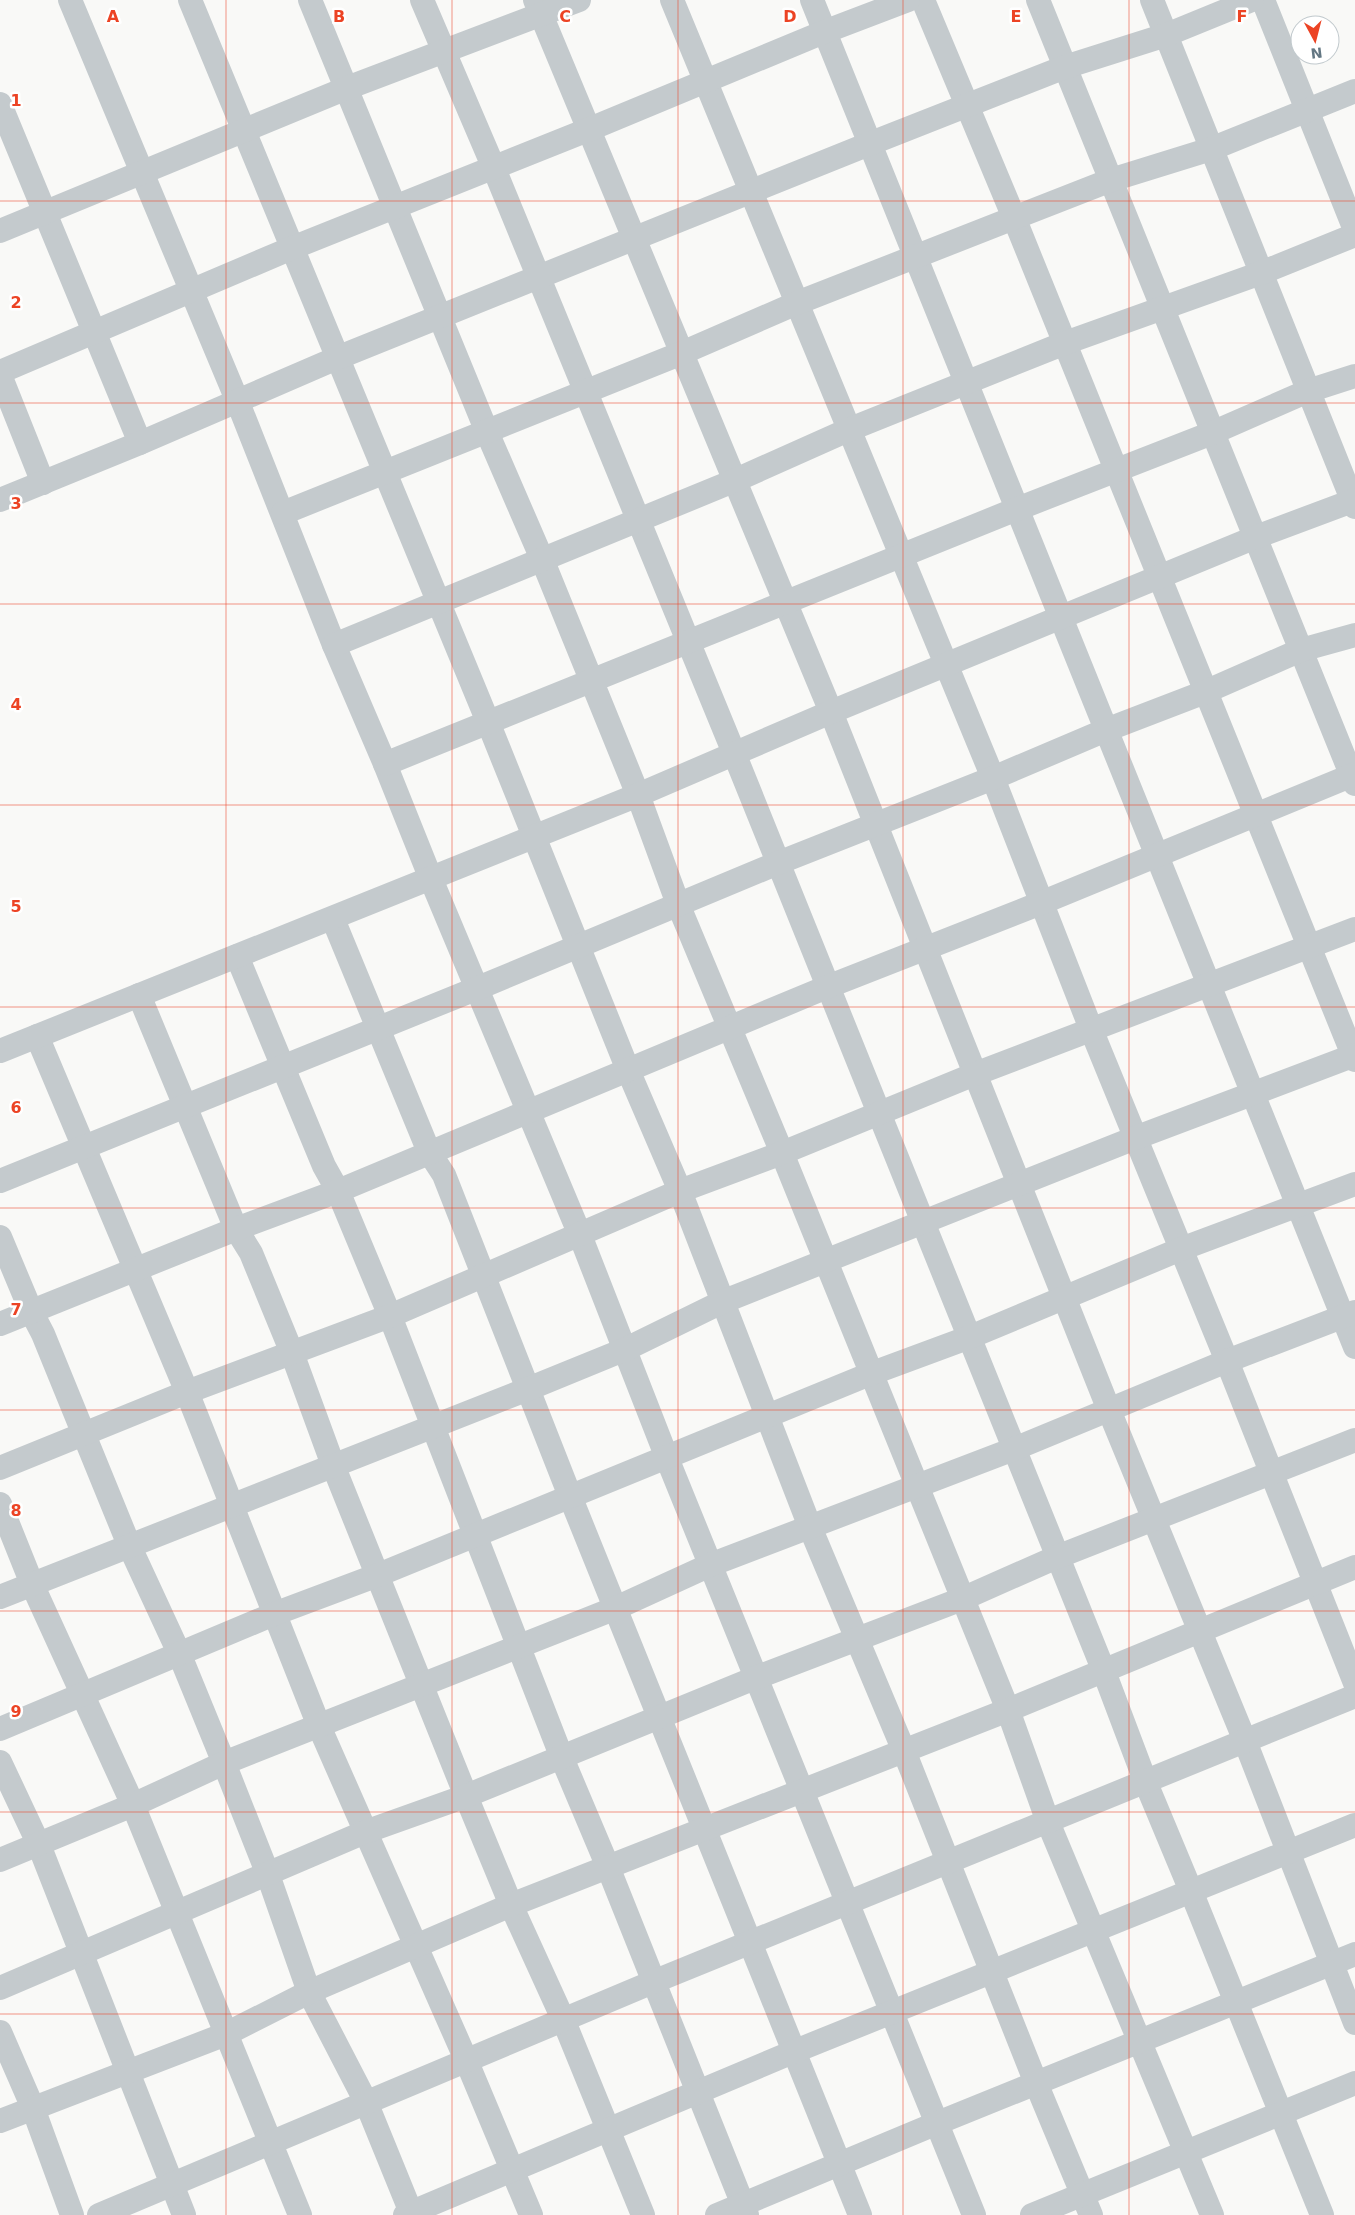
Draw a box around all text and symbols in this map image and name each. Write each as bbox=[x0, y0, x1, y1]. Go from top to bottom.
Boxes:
text: A bbox=[107, 7, 120, 26]
text: B bbox=[333, 7, 345, 26]
text: C bbox=[559, 7, 571, 26]
text: D bbox=[783, 7, 797, 26]
text: E bbox=[1011, 7, 1021, 26]
text: F bbox=[1237, 7, 1247, 26]
north arrow bbox=[1290, 15, 1340, 65]
text: N bbox=[1310, 44, 1323, 62]
text: 1 bbox=[10, 91, 22, 110]
text: 2 bbox=[10, 293, 22, 312]
text: 3 bbox=[10, 494, 22, 513]
text: 4 bbox=[10, 695, 22, 714]
text: 5 bbox=[10, 897, 22, 916]
text: 6 bbox=[10, 1098, 22, 1117]
text: 7 bbox=[10, 1300, 22, 1319]
text: 8 bbox=[10, 1501, 22, 1520]
text: 9 bbox=[10, 1702, 22, 1721]

